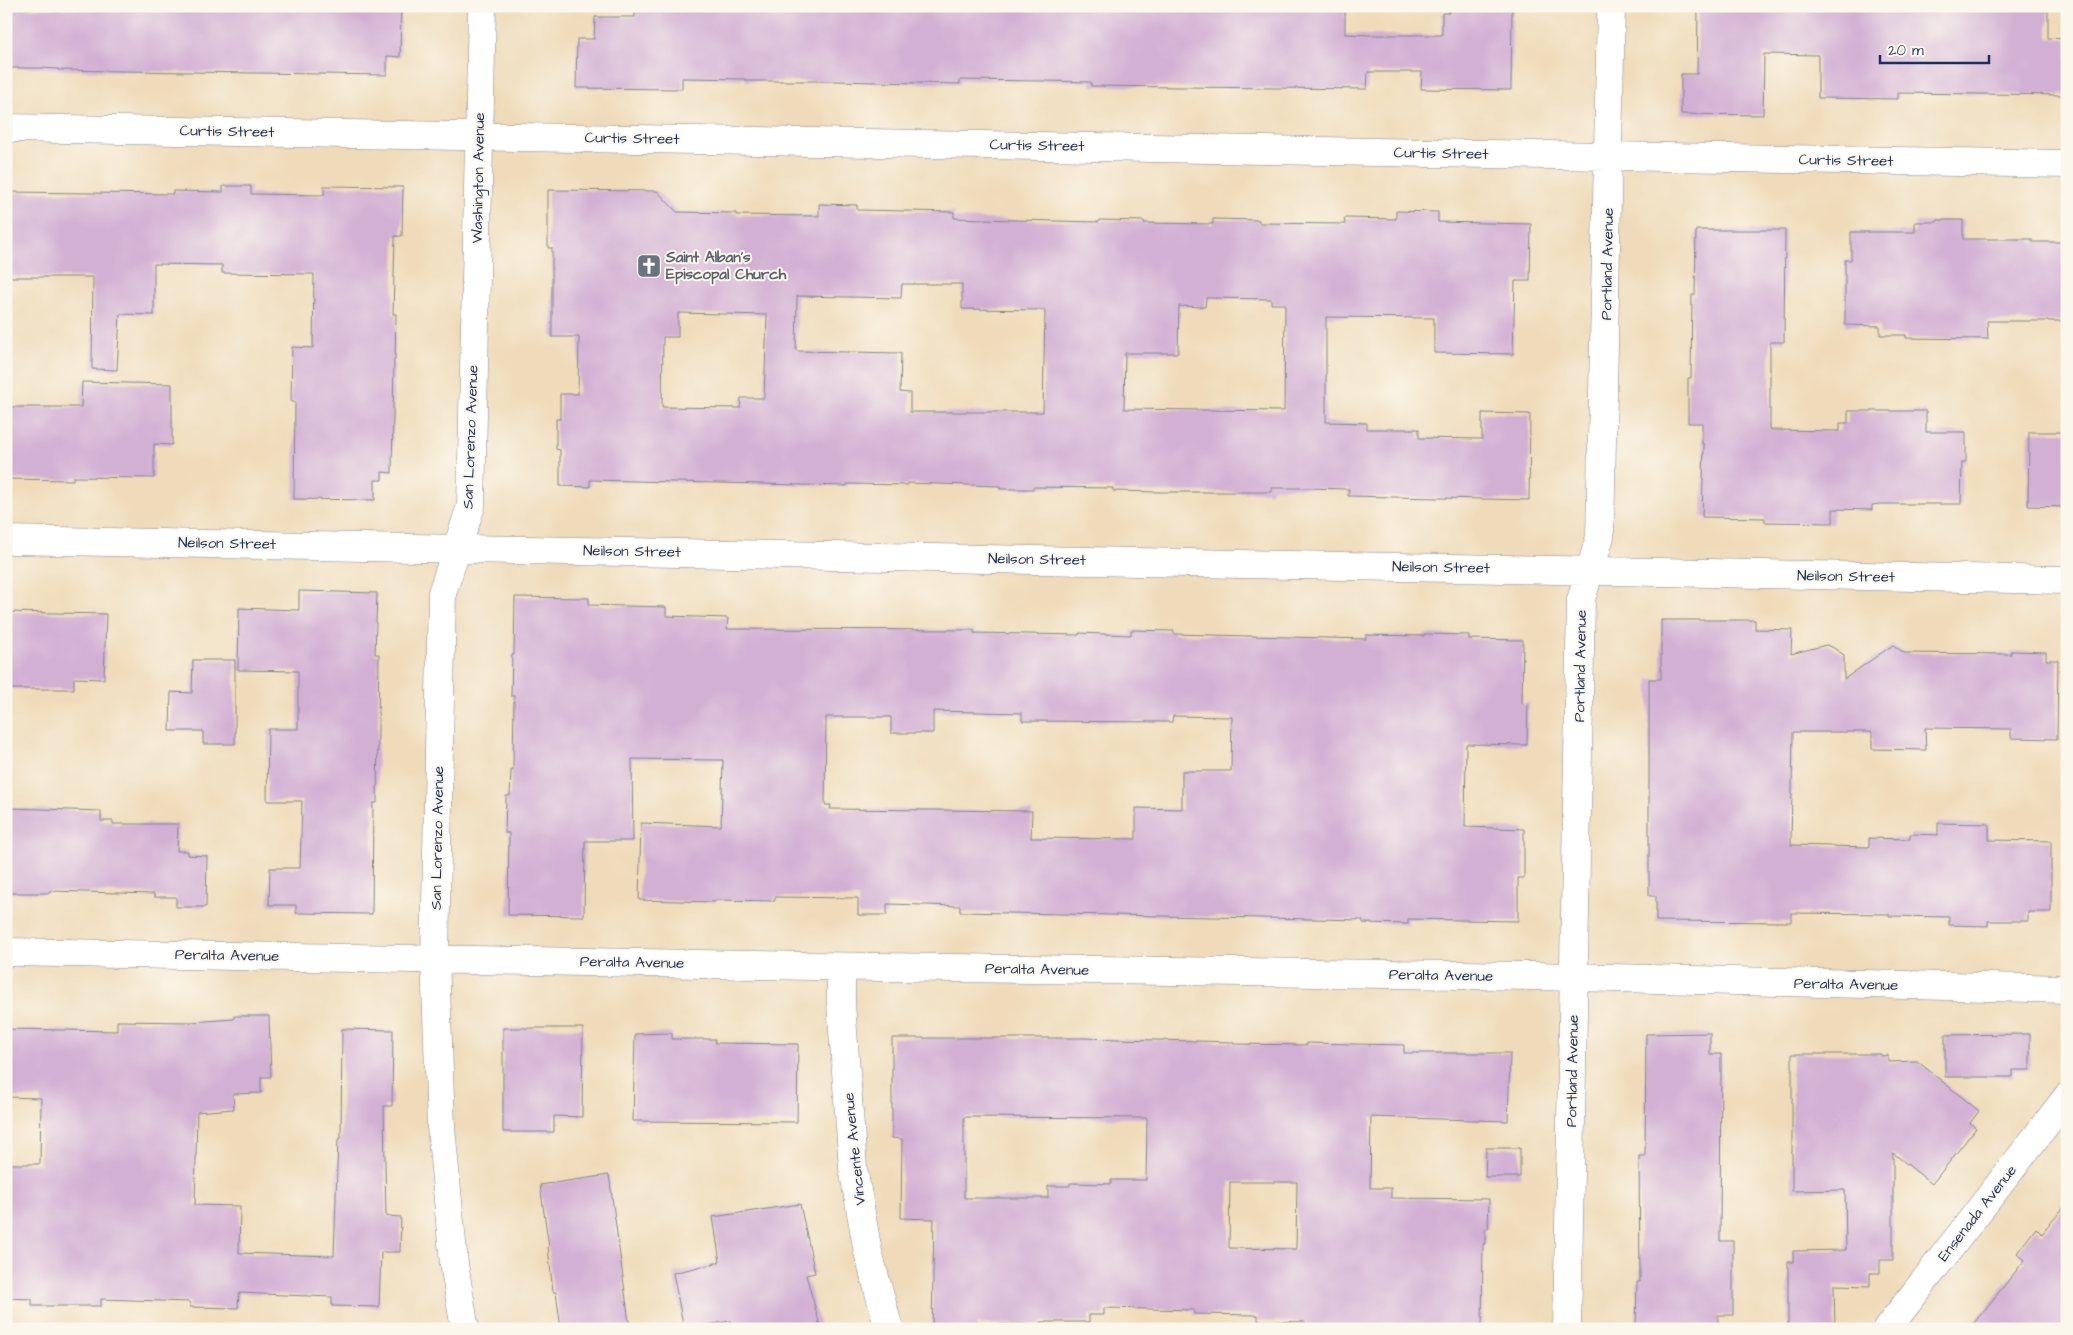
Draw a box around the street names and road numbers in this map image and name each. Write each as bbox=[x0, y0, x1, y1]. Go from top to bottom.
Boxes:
street label: Washington Avenue bbox=[467, 112, 491, 244]
street label: Curtis Street bbox=[179, 120, 275, 143]
street label: Curtis Street bbox=[584, 127, 680, 150]
street label: Curtis Street bbox=[989, 134, 1085, 157]
street label: Curtis Street bbox=[1393, 142, 1489, 165]
street label: Curtis Street bbox=[1798, 149, 1894, 172]
street label: Portland Avenue bbox=[1596, 208, 1619, 320]
street label: San Lorenzo Avenue bbox=[457, 365, 484, 509]
street label: Neilson Street bbox=[178, 532, 276, 555]
street label: Neilson Street bbox=[583, 540, 681, 563]
street label: Neilson Street bbox=[988, 548, 1086, 571]
street label: Neilson Street bbox=[1392, 556, 1490, 579]
street label: Neilson Street bbox=[1797, 565, 1895, 588]
street label: Portland Avenue bbox=[1569, 610, 1592, 722]
street label: San Lorenzo Avenue bbox=[426, 766, 449, 910]
street label: Peralta Avenue bbox=[175, 944, 279, 967]
street label: Peralta Avenue bbox=[580, 951, 684, 974]
street label: Peralta Avenue bbox=[985, 958, 1089, 981]
street label: Peralta Avenue bbox=[1389, 964, 1493, 987]
street label: Peralta Avenue bbox=[1794, 973, 1898, 996]
street label: Portland Avenue bbox=[1561, 1015, 1584, 1127]
street label: Vincente Avenue bbox=[838, 1092, 871, 1206]
street label: Ensenada Avenue bbox=[1933, 1161, 2022, 1266]

